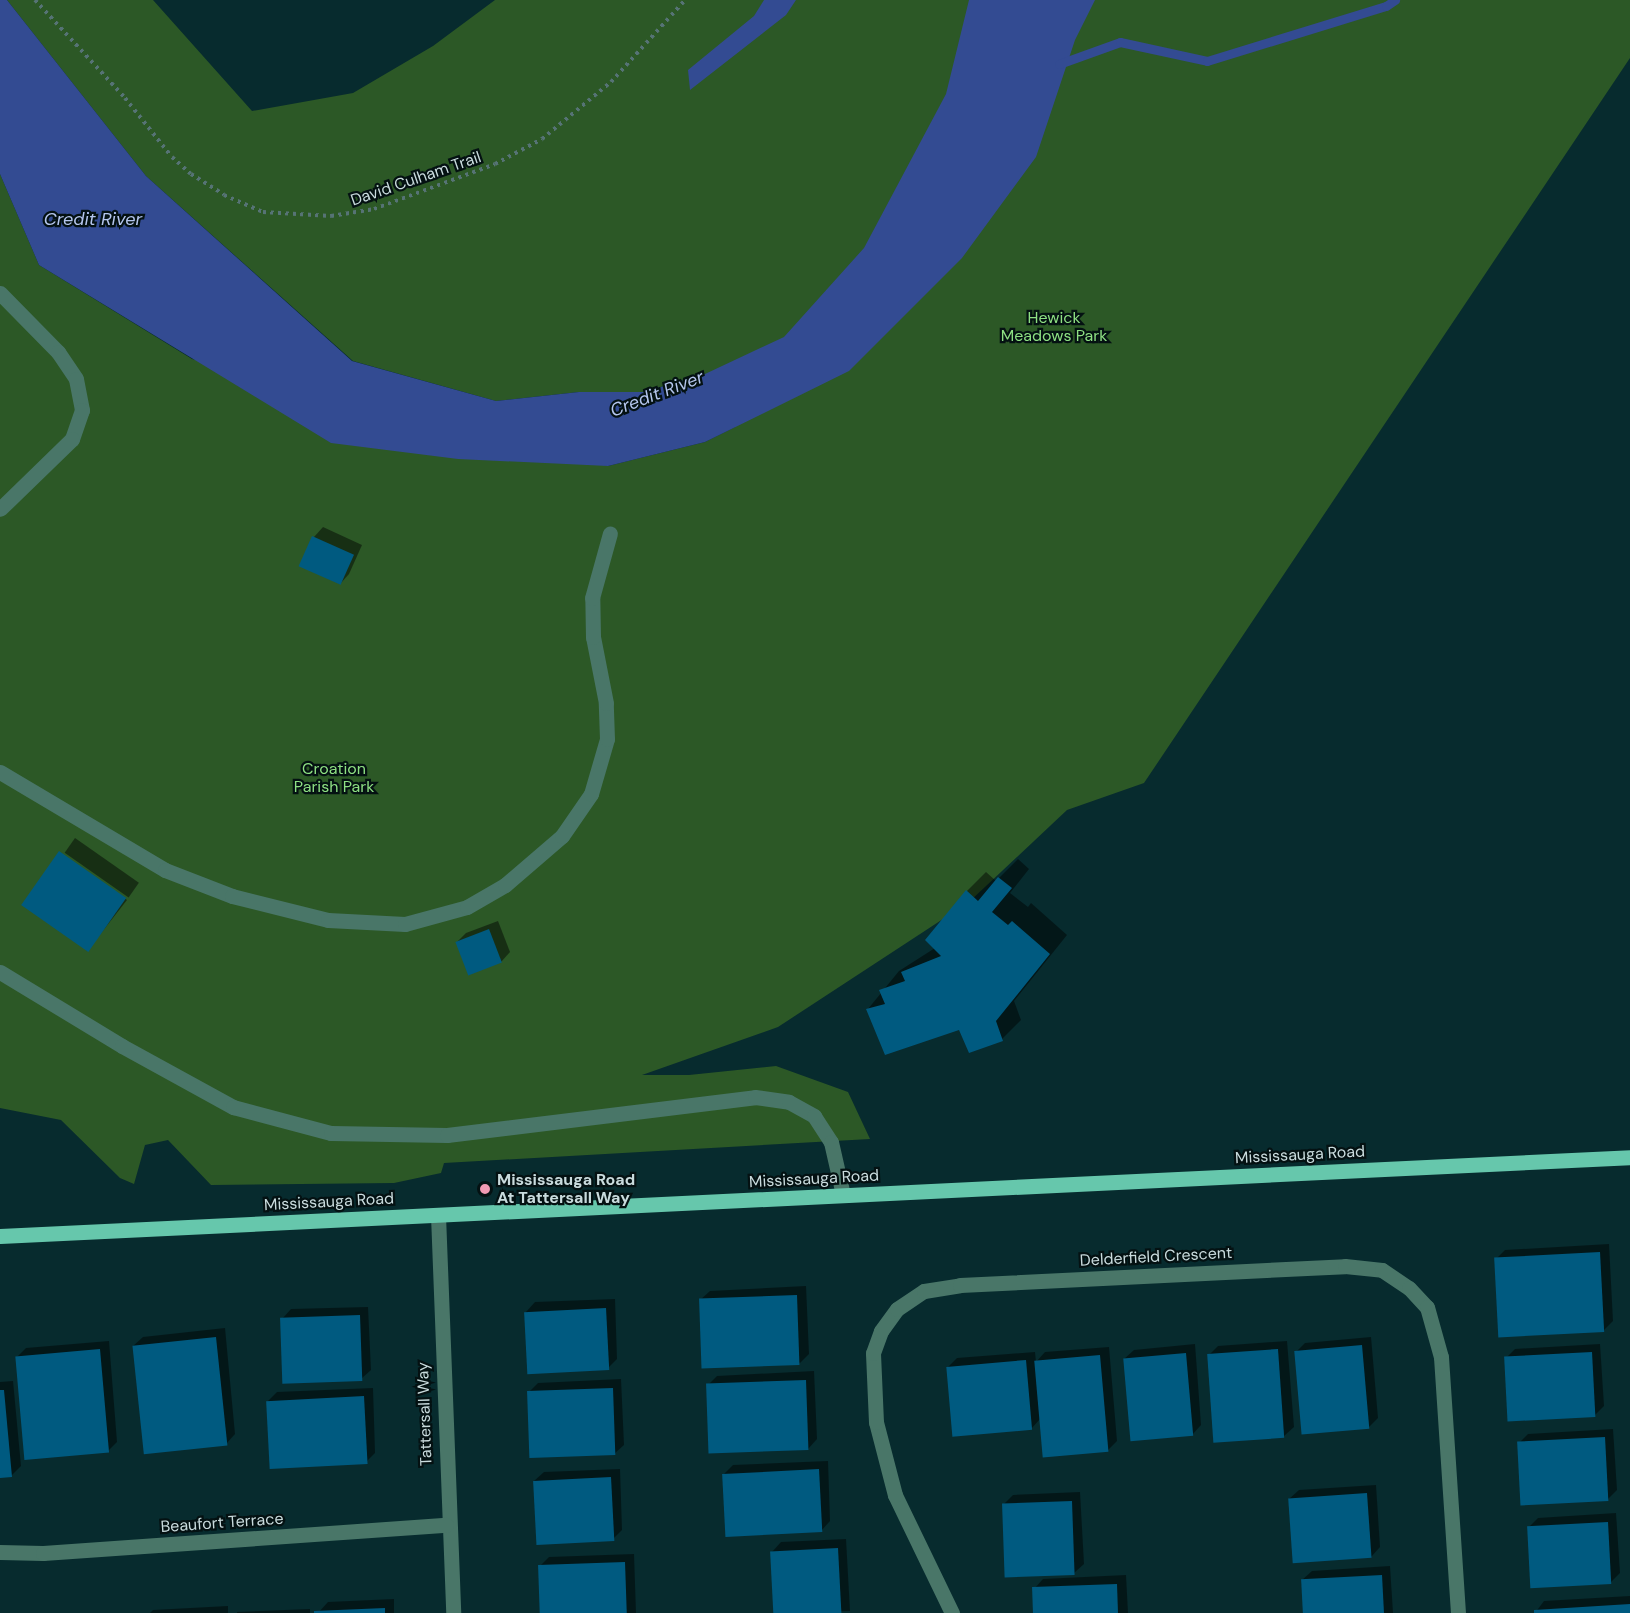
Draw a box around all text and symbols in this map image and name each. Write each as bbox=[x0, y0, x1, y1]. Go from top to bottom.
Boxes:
street label: David Culham Trail bbox=[348, 148, 484, 210]
water label: Credit River bbox=[44, 208, 142, 230]
park label: Hewick Meadows Park bbox=[1001, 308, 1107, 346]
water label: Credit River bbox=[607, 366, 707, 422]
park label: Croation Parish Park bbox=[294, 759, 374, 797]
street label: Mississauga Road bbox=[1234, 1142, 1366, 1168]
street label: Mississauga Road bbox=[748, 1166, 880, 1192]
place label: Mississauga Road At Tattersall Way bbox=[497, 1170, 635, 1208]
marker: Mississauga Road At Tattersall Way bbox=[478, 1182, 492, 1196]
street label: Mississauga Road bbox=[263, 1189, 395, 1215]
street label: Delderfield Crescent bbox=[1079, 1243, 1233, 1271]
street label: Tattersall Way bbox=[414, 1362, 436, 1466]
street label: Beaufort Terrace bbox=[160, 1509, 284, 1537]

